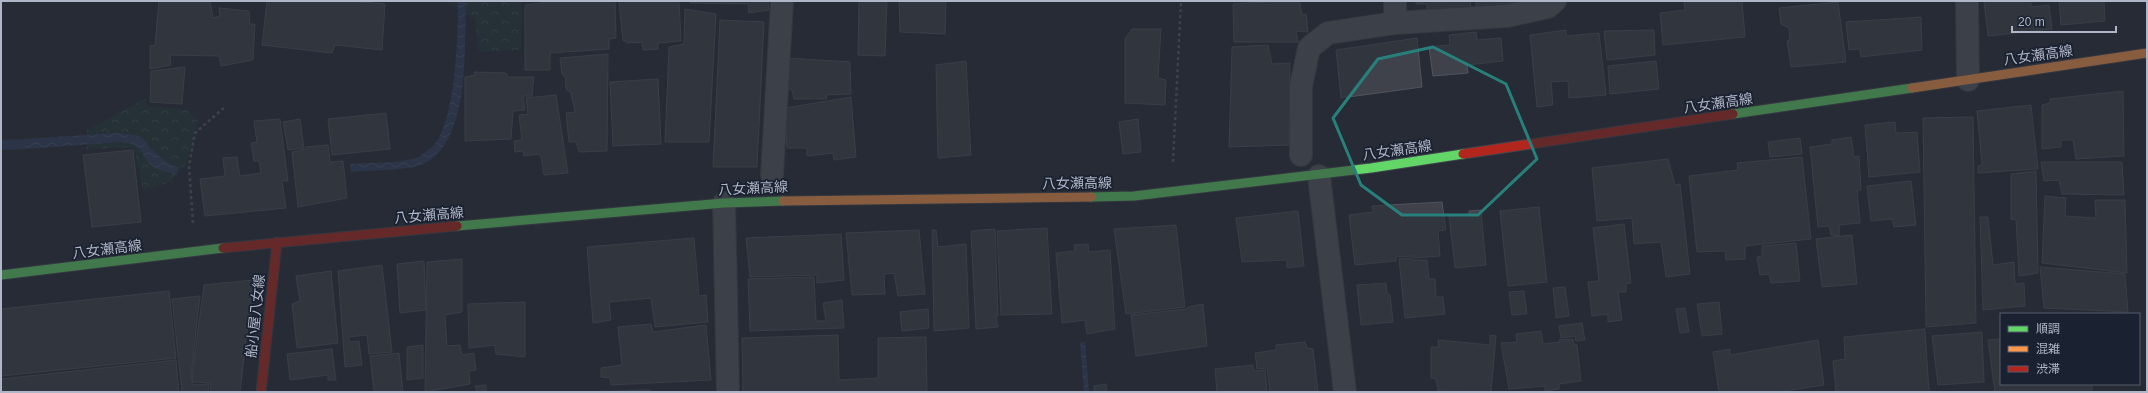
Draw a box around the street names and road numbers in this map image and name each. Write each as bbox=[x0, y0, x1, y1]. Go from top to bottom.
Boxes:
street label: 八女瀬高線 bbox=[2002, 42, 2074, 68]
street label: 八女瀬高線 bbox=[1682, 90, 1754, 116]
street label: 八女瀬高線 bbox=[1361, 137, 1433, 163]
street label: 八女瀬高線 bbox=[1042, 174, 1112, 192]
street label: 八女瀬高線 bbox=[718, 178, 788, 198]
street label: 八女瀬高線 bbox=[393, 204, 465, 226]
street label: 八女瀬高線 bbox=[71, 237, 143, 261]
street label: 船小屋八女線 bbox=[243, 273, 267, 359]

